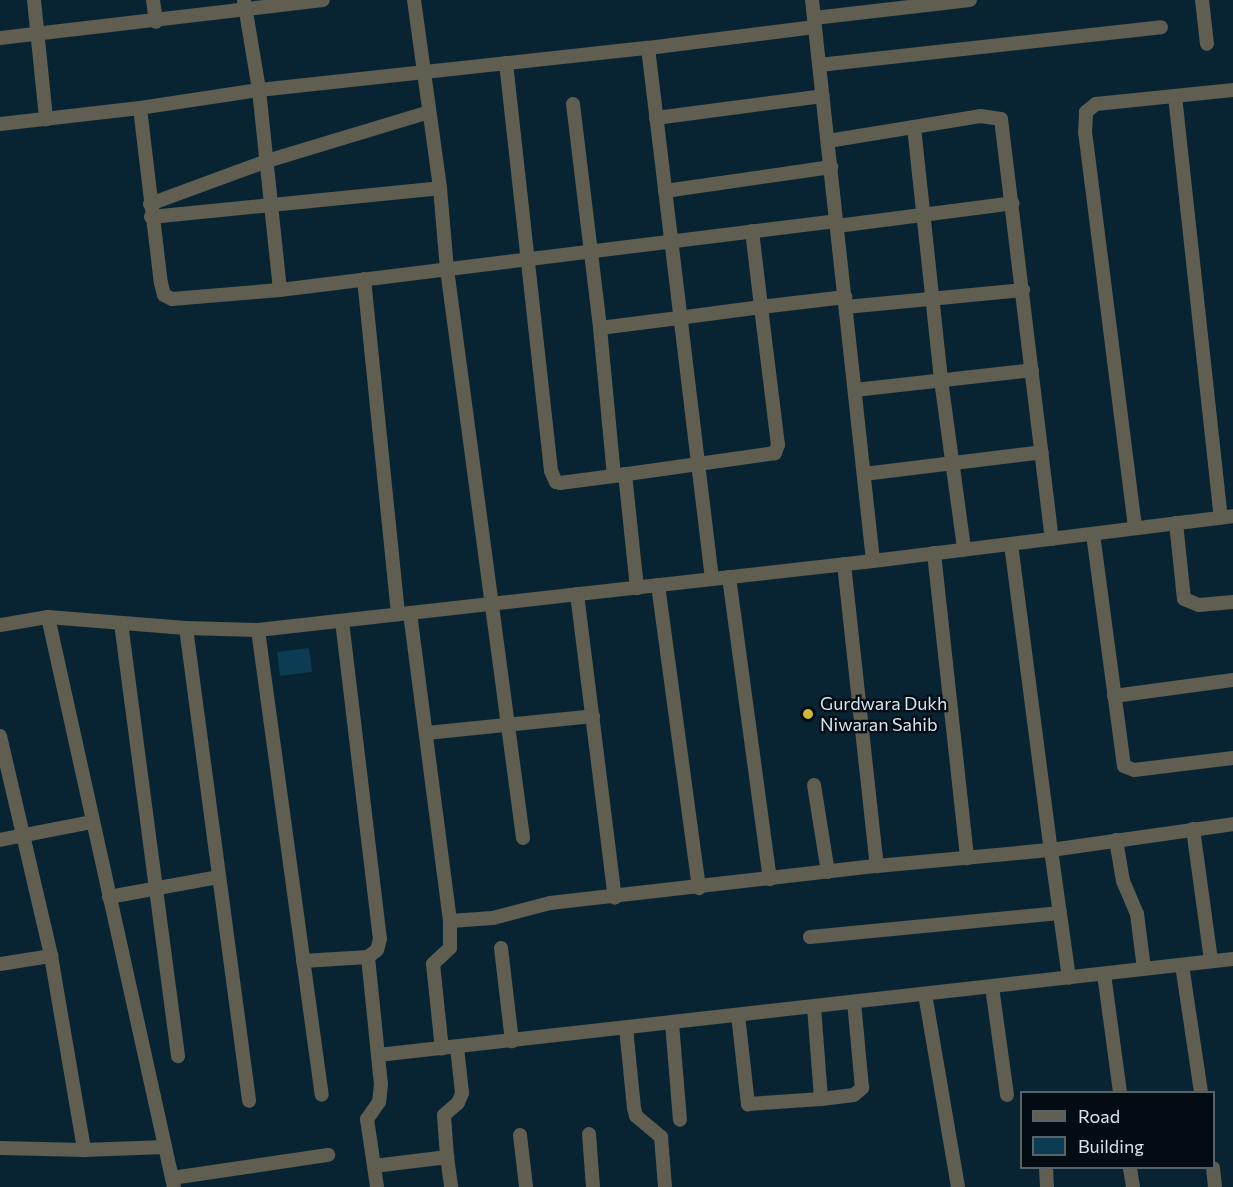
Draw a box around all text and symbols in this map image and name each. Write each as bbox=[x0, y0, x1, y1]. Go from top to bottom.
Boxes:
place label: Gurdwara Dukh Niwaran Sahib bbox=[820, 693, 947, 736]
marker: Gurdwara Dukh Niwaran Sahib bbox=[801, 707, 815, 721]
legend bbox=[1020, 1091, 1215, 1169]
text: Road bbox=[1078, 1105, 1120, 1127]
text: Building bbox=[1078, 1135, 1144, 1157]

